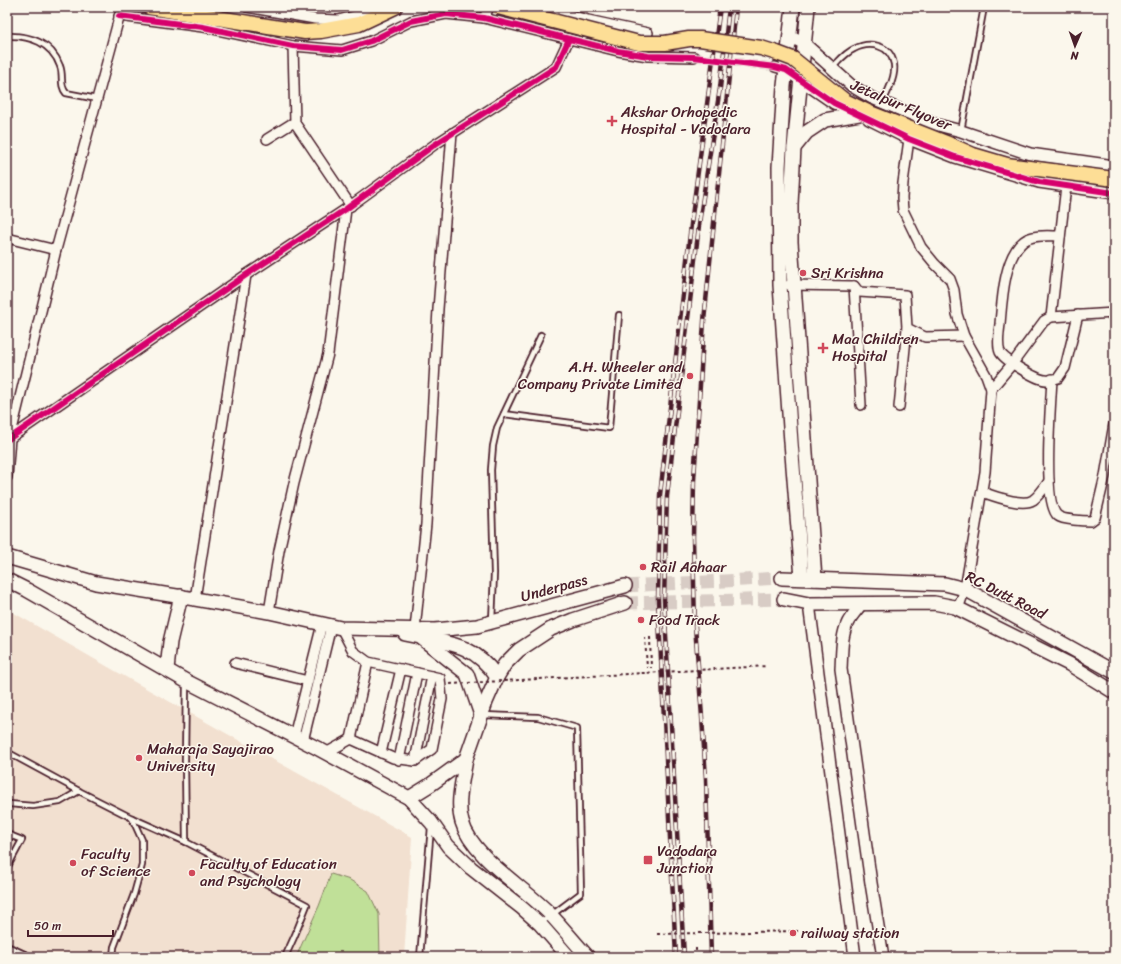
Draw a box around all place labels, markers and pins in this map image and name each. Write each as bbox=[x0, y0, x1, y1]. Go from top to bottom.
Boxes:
place label: Akshar Orhopedic Hospital - Vadodara bbox=[620, 99, 751, 142]
marker: Akshar Orhopedic Hospital - Vadodara bbox=[606, 115, 618, 127]
place label: Sri Krishna bbox=[811, 260, 884, 286]
marker: Sri Krishna bbox=[798, 268, 808, 278]
place label: Maa Children Hospital bbox=[832, 326, 919, 369]
marker: Maa Children Hospital bbox=[817, 342, 829, 354]
place label: A.H. Wheeler and Company Private Limited bbox=[518, 354, 683, 397]
marker: A.H. Wheeler and Company Private Limited bbox=[685, 371, 695, 381]
place label: Rail Aahaar bbox=[651, 554, 727, 580]
marker: Rail Aahaar bbox=[638, 562, 648, 572]
place label: Food Track bbox=[649, 607, 721, 633]
marker: Food Track bbox=[636, 615, 646, 625]
place label: Maharaja Sayajirao University bbox=[147, 736, 275, 779]
marker: Maharaja Sayajirao University bbox=[134, 753, 144, 763]
place label: Vadodara Junction bbox=[656, 838, 718, 881]
place label: Faculty of Science bbox=[81, 841, 151, 884]
place label: Faculty of Education and Psychology bbox=[200, 851, 337, 894]
marker: Vadodara Junction bbox=[642, 854, 654, 866]
marker: Faculty of Science bbox=[68, 858, 78, 868]
marker: Faculty of Education and Psychology bbox=[187, 868, 197, 878]
place label: railway station bbox=[801, 920, 899, 946]
marker: railway station bbox=[788, 928, 798, 938]

